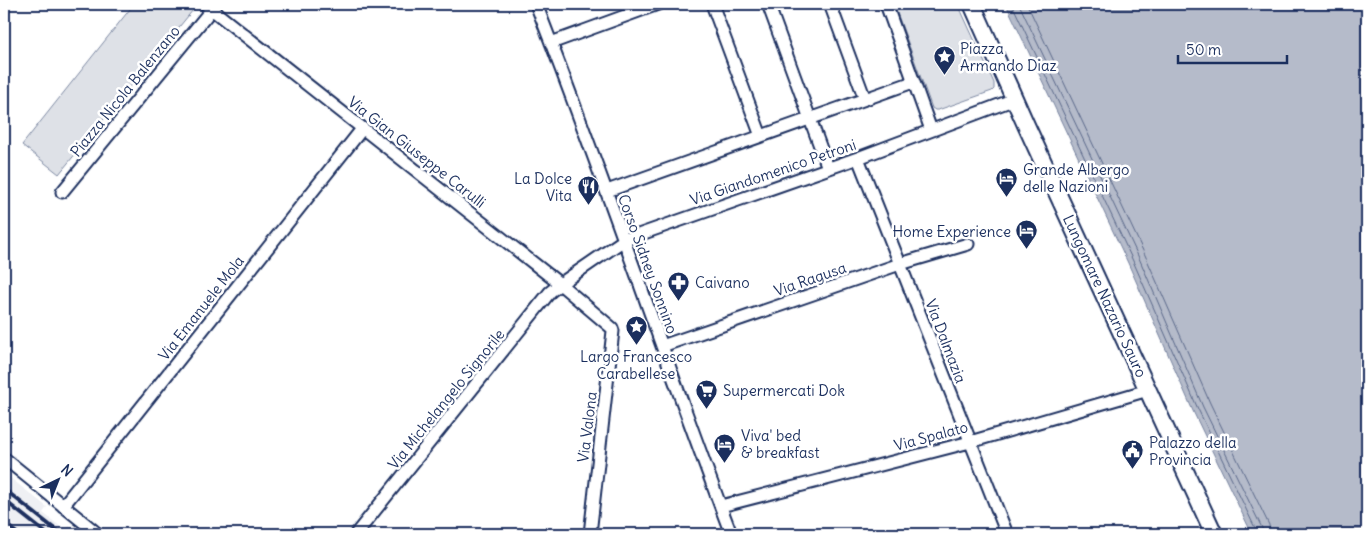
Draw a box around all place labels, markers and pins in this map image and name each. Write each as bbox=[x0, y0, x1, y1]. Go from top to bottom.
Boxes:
place label: Piazza Armando Diaz bbox=[960, 39, 1057, 75]
place icon: Piazza Armando Diaz bbox=[932, 45, 956, 76]
place label: Grande Albergo delle Nazioni bbox=[1023, 160, 1130, 196]
hotel icon: Grande Albergo delle Nazioni bbox=[995, 166, 1019, 197]
place label: La Dolce Vita bbox=[514, 169, 572, 205]
restaurant icon: La Dolce Vita bbox=[576, 175, 600, 206]
hotel icon: Home Experience bbox=[1015, 219, 1039, 250]
place label: Home Experience bbox=[893, 222, 1011, 241]
pharmacy icon: Caivano bbox=[667, 270, 691, 301]
place label: Caivano bbox=[695, 273, 750, 292]
place icon: Largo Francesco Carabellese bbox=[624, 315, 648, 346]
place label: Largo Francesco Carabellese bbox=[580, 347, 692, 383]
supermarket icon: Supermercati Dok bbox=[695, 378, 719, 409]
place label: Supermercati Dok bbox=[723, 381, 845, 400]
place label: Viva' bed & breakfast bbox=[741, 426, 819, 462]
hotel icon: Viva' bed & breakfast bbox=[713, 432, 737, 463]
place label: Palazzo della Provincia bbox=[1149, 433, 1237, 469]
public building icon: Palazzo della Provincia bbox=[1121, 439, 1145, 470]

